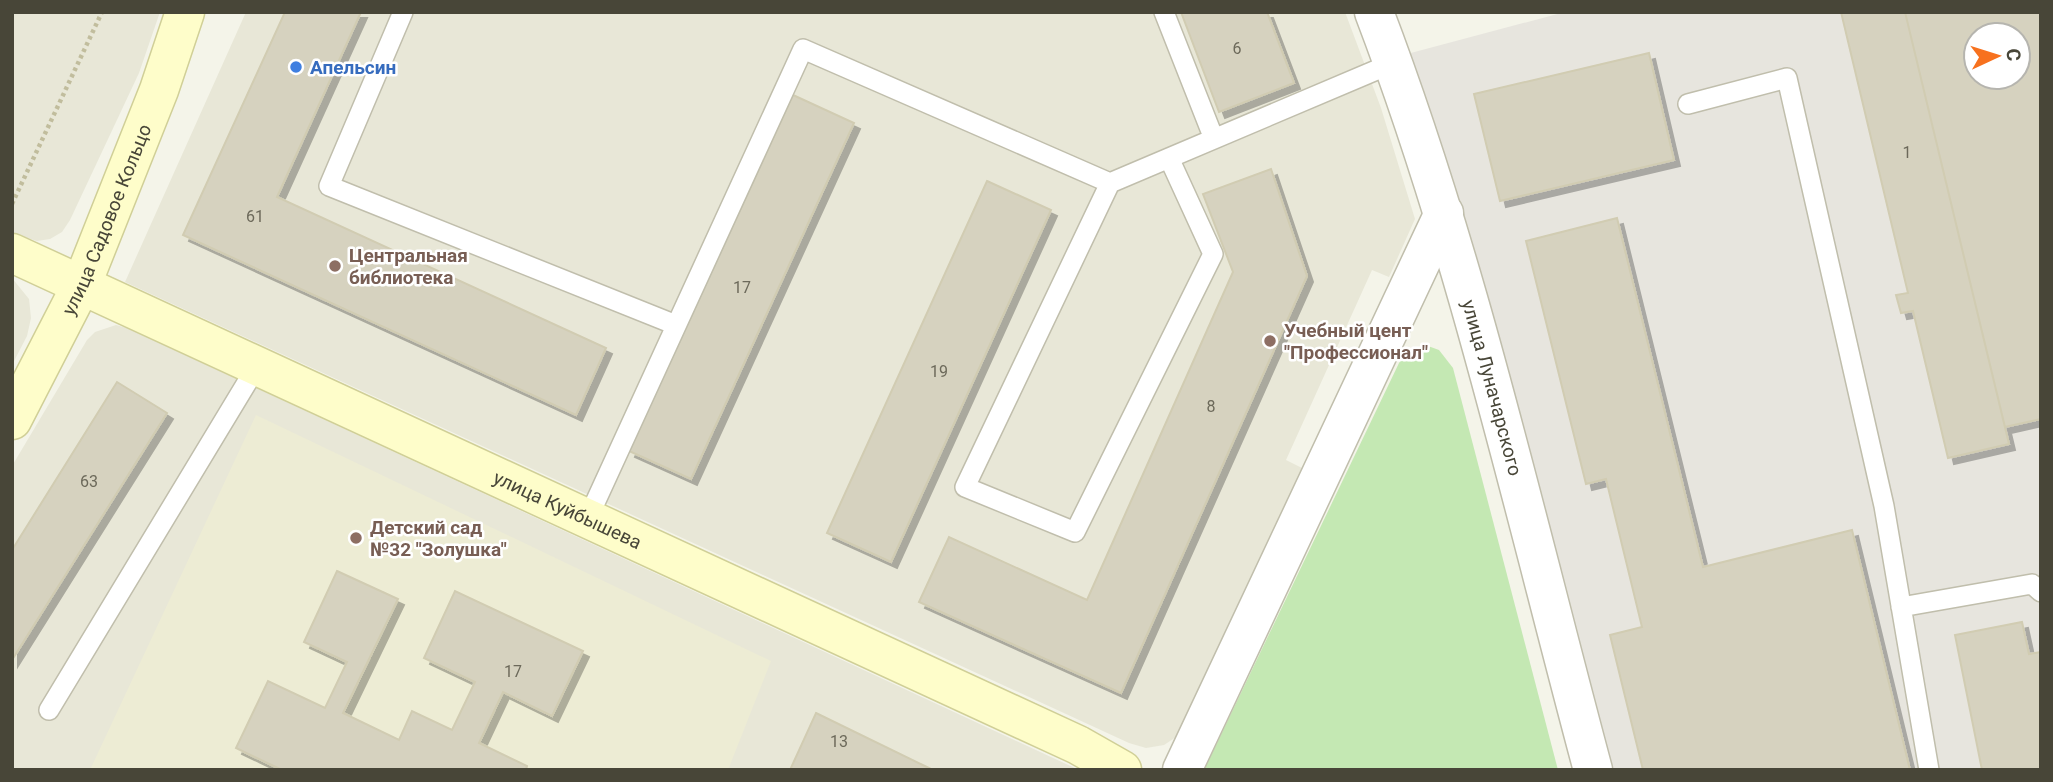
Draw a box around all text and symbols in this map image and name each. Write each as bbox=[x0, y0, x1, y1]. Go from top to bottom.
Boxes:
north arrow bbox=[1962, 21, 2032, 91]
house number: 6 bbox=[1233, 39, 1242, 58]
text: С bbox=[2002, 48, 2025, 62]
place label: Апельсин bbox=[310, 56, 396, 79]
marker: Апельсин bbox=[288, 59, 304, 75]
street label: улица Садовое Кольцо bbox=[57, 121, 156, 319]
house number: 1 bbox=[1903, 143, 1912, 162]
house number: 61 bbox=[246, 207, 264, 226]
place label: Центральная библиотека bbox=[349, 244, 468, 289]
marker: Центральная библиотека bbox=[327, 258, 343, 274]
house number: 17 bbox=[733, 278, 751, 297]
street label: улица Луначарского bbox=[1457, 297, 1527, 478]
place label: Учебный цент "Профессионал" bbox=[1284, 319, 1428, 364]
marker: Учебный цент "Профессионал" bbox=[1262, 333, 1278, 349]
house number: 19 bbox=[930, 362, 948, 381]
house number: 8 bbox=[1207, 397, 1216, 416]
street label: улица Куйбышева bbox=[490, 465, 645, 554]
house number: 63 bbox=[80, 472, 98, 491]
place label: Детский сад №32 "Золушка" bbox=[370, 516, 507, 561]
marker: Детский сад №32 "Золушка" bbox=[348, 530, 364, 546]
house number: 17 bbox=[504, 662, 522, 681]
house number: 13 bbox=[830, 732, 848, 751]

